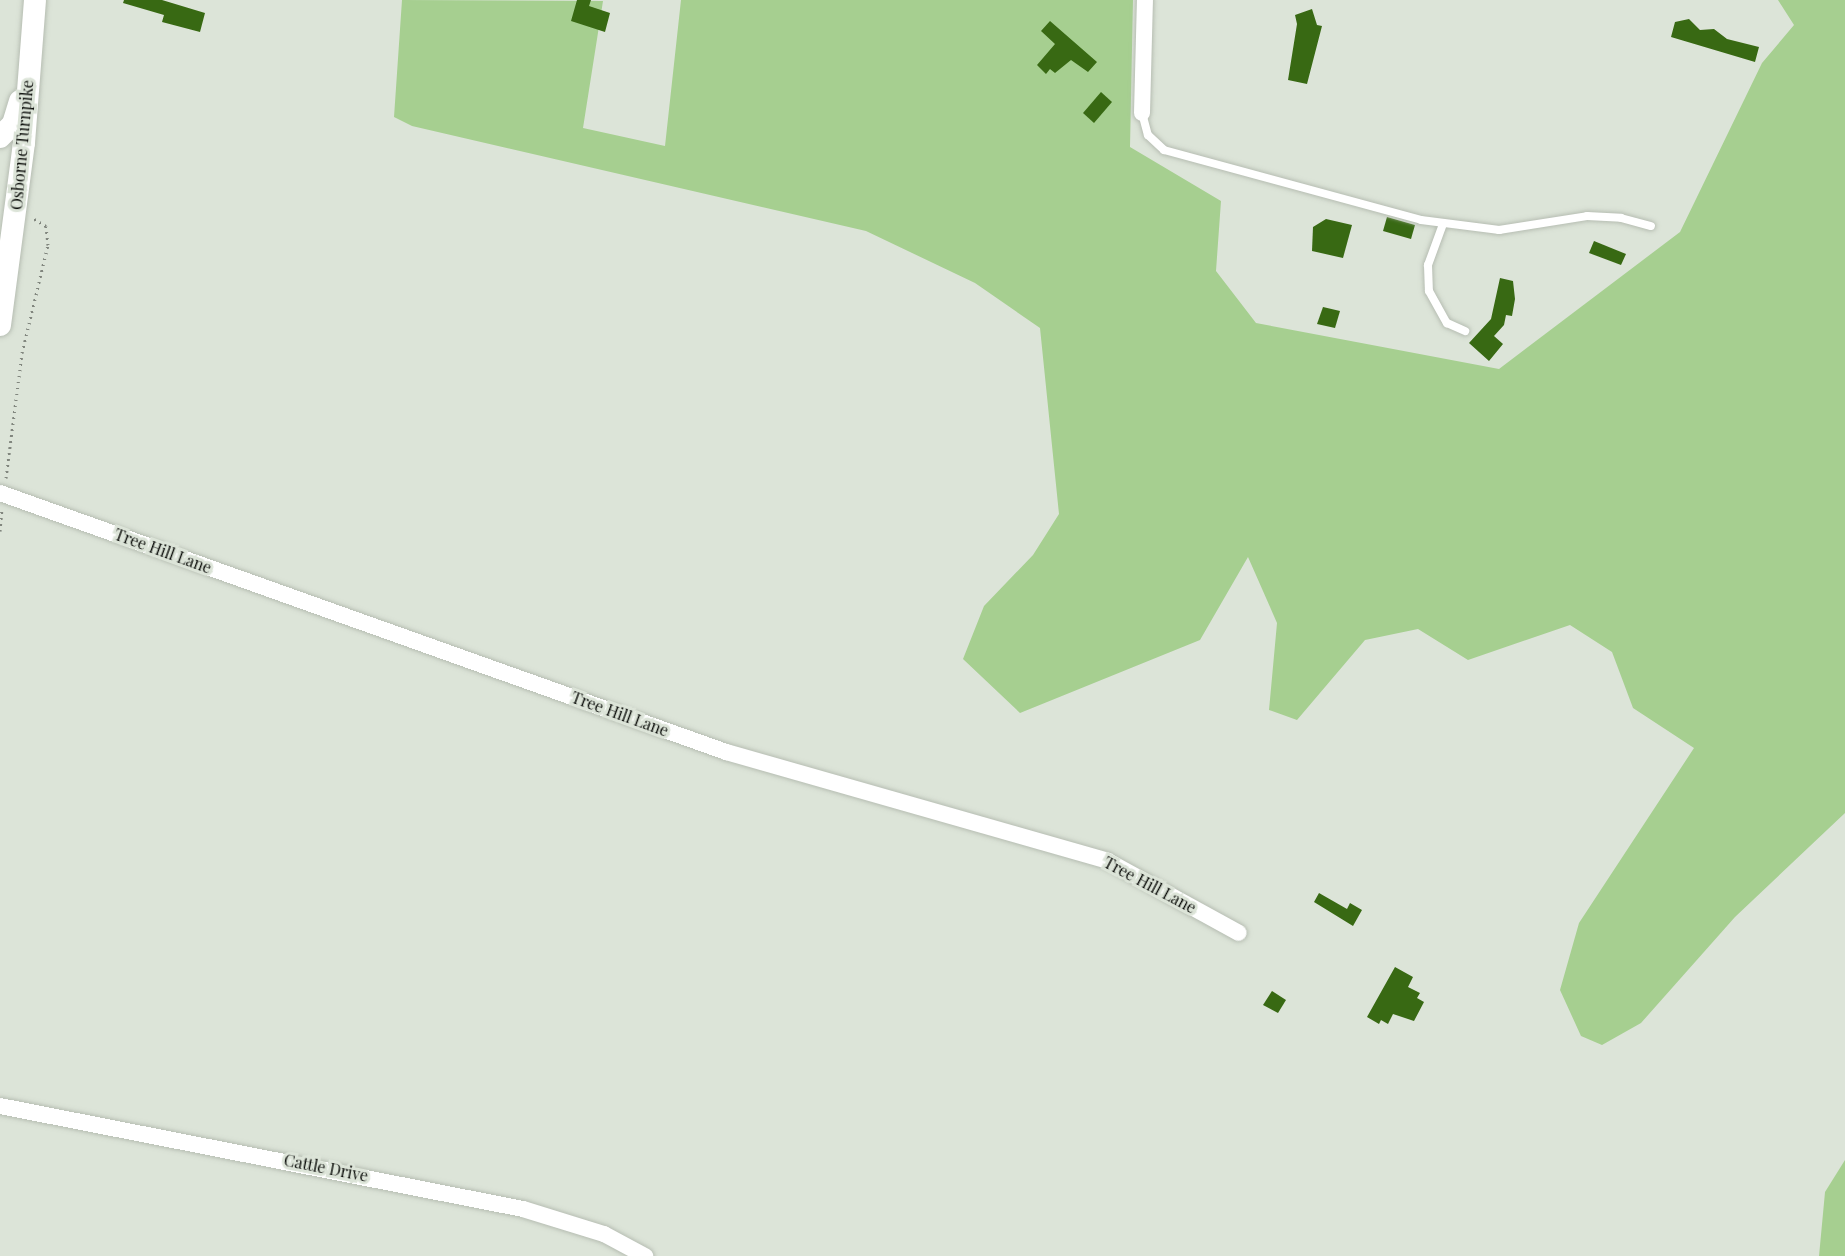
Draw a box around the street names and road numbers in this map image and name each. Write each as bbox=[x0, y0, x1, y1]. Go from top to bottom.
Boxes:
street label: Osborne Turnpike bbox=[7, 79, 37, 211]
street label: Tree Hill Lane bbox=[112, 525, 214, 577]
street label: Tree Hill Lane bbox=[569, 688, 671, 740]
street label: Tree Hill Lane bbox=[1101, 853, 1199, 917]
street label: Cattle Drive bbox=[282, 1150, 370, 1186]

